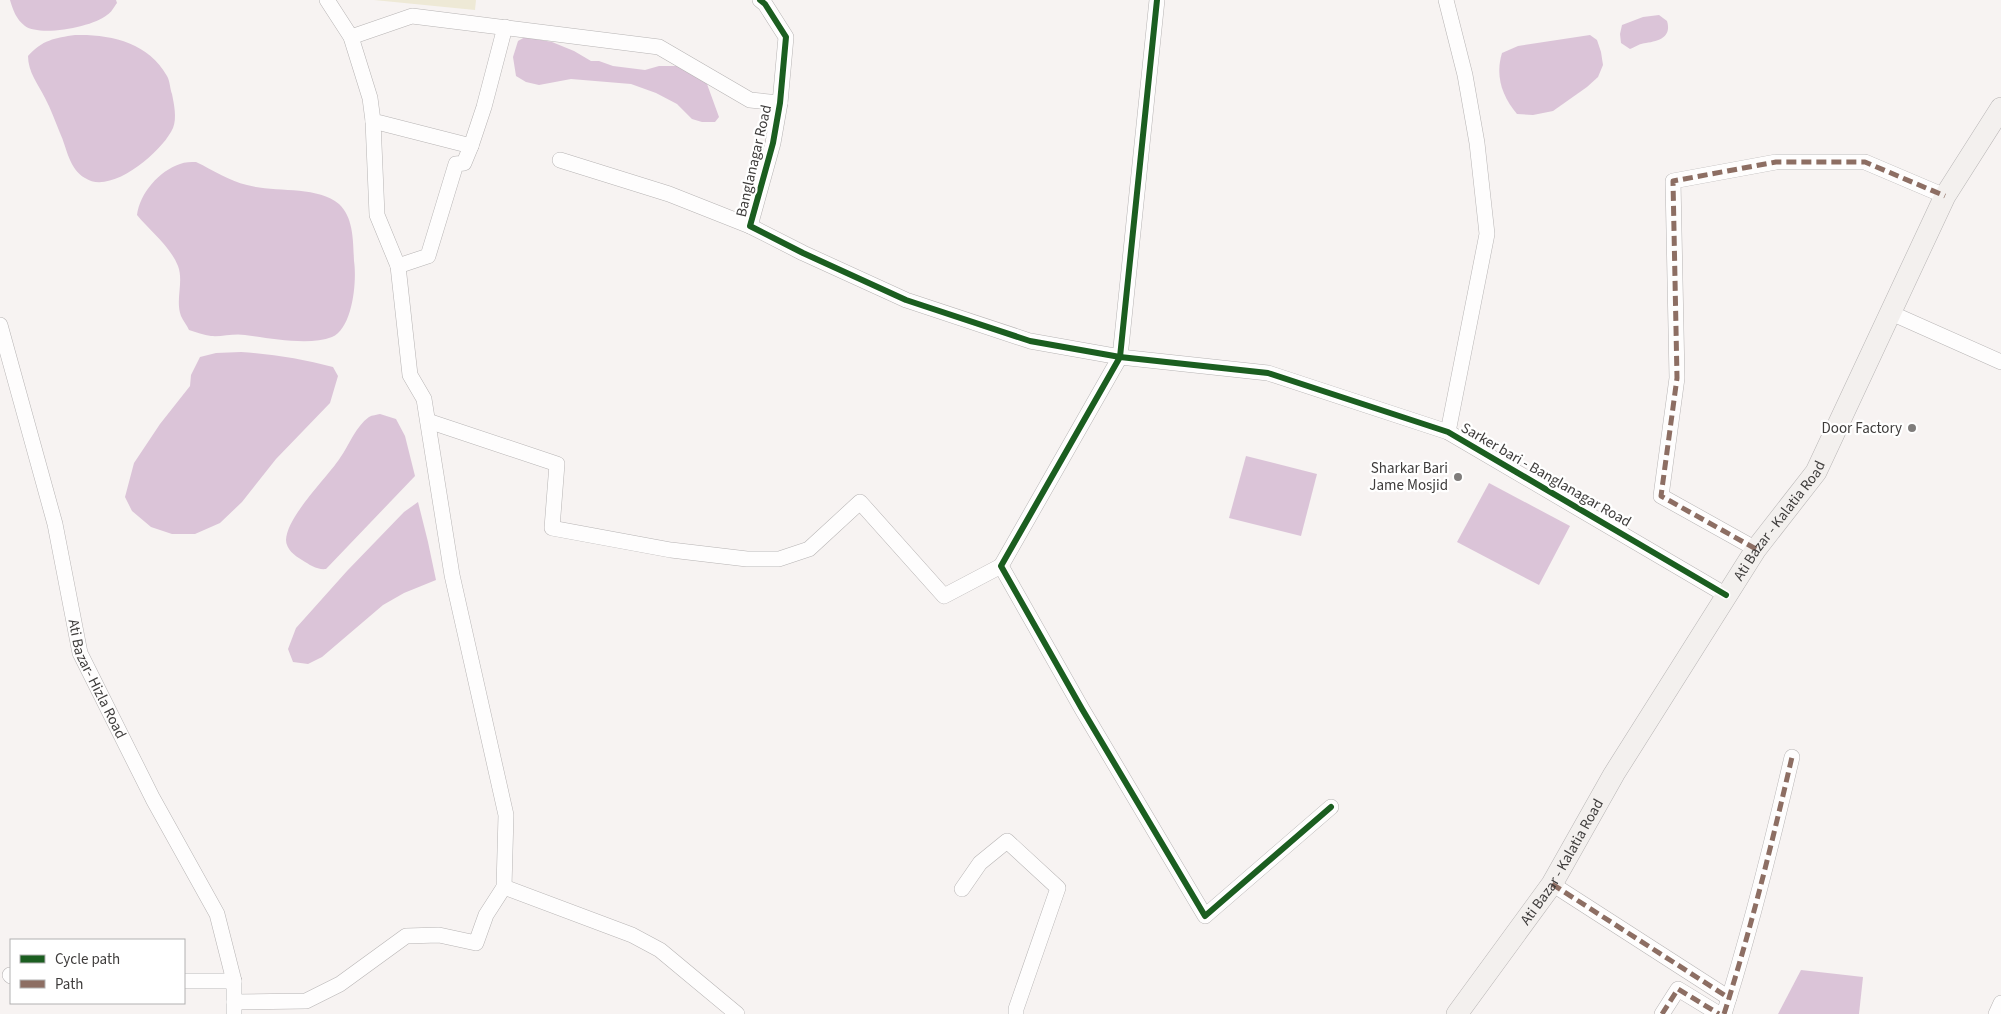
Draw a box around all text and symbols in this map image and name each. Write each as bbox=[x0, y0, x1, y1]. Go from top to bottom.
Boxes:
street label: Banglanagar Road bbox=[731, 103, 777, 219]
street label: Sarker bari - Banglanagar Road bbox=[1457, 418, 1635, 532]
place label: Door Factory bbox=[1822, 418, 1902, 439]
marker: Door Factory bbox=[1906, 422, 1918, 434]
street label: Ati Bazar - Kalatia Road bbox=[1728, 457, 1830, 585]
place label: Sharkar Bari Jame Mosjid bbox=[1369, 458, 1448, 496]
marker: Sharkar Bari Jame Mosjid bbox=[1452, 471, 1464, 483]
street label: Ati Bazar- Hizla Road bbox=[63, 617, 132, 742]
street label: Ati Bazar - Kalatia Road bbox=[1515, 795, 1608, 929]
legend bbox=[10, 939, 185, 1004]
text: Cycle path bbox=[55, 949, 120, 970]
text: Path bbox=[55, 974, 83, 995]

